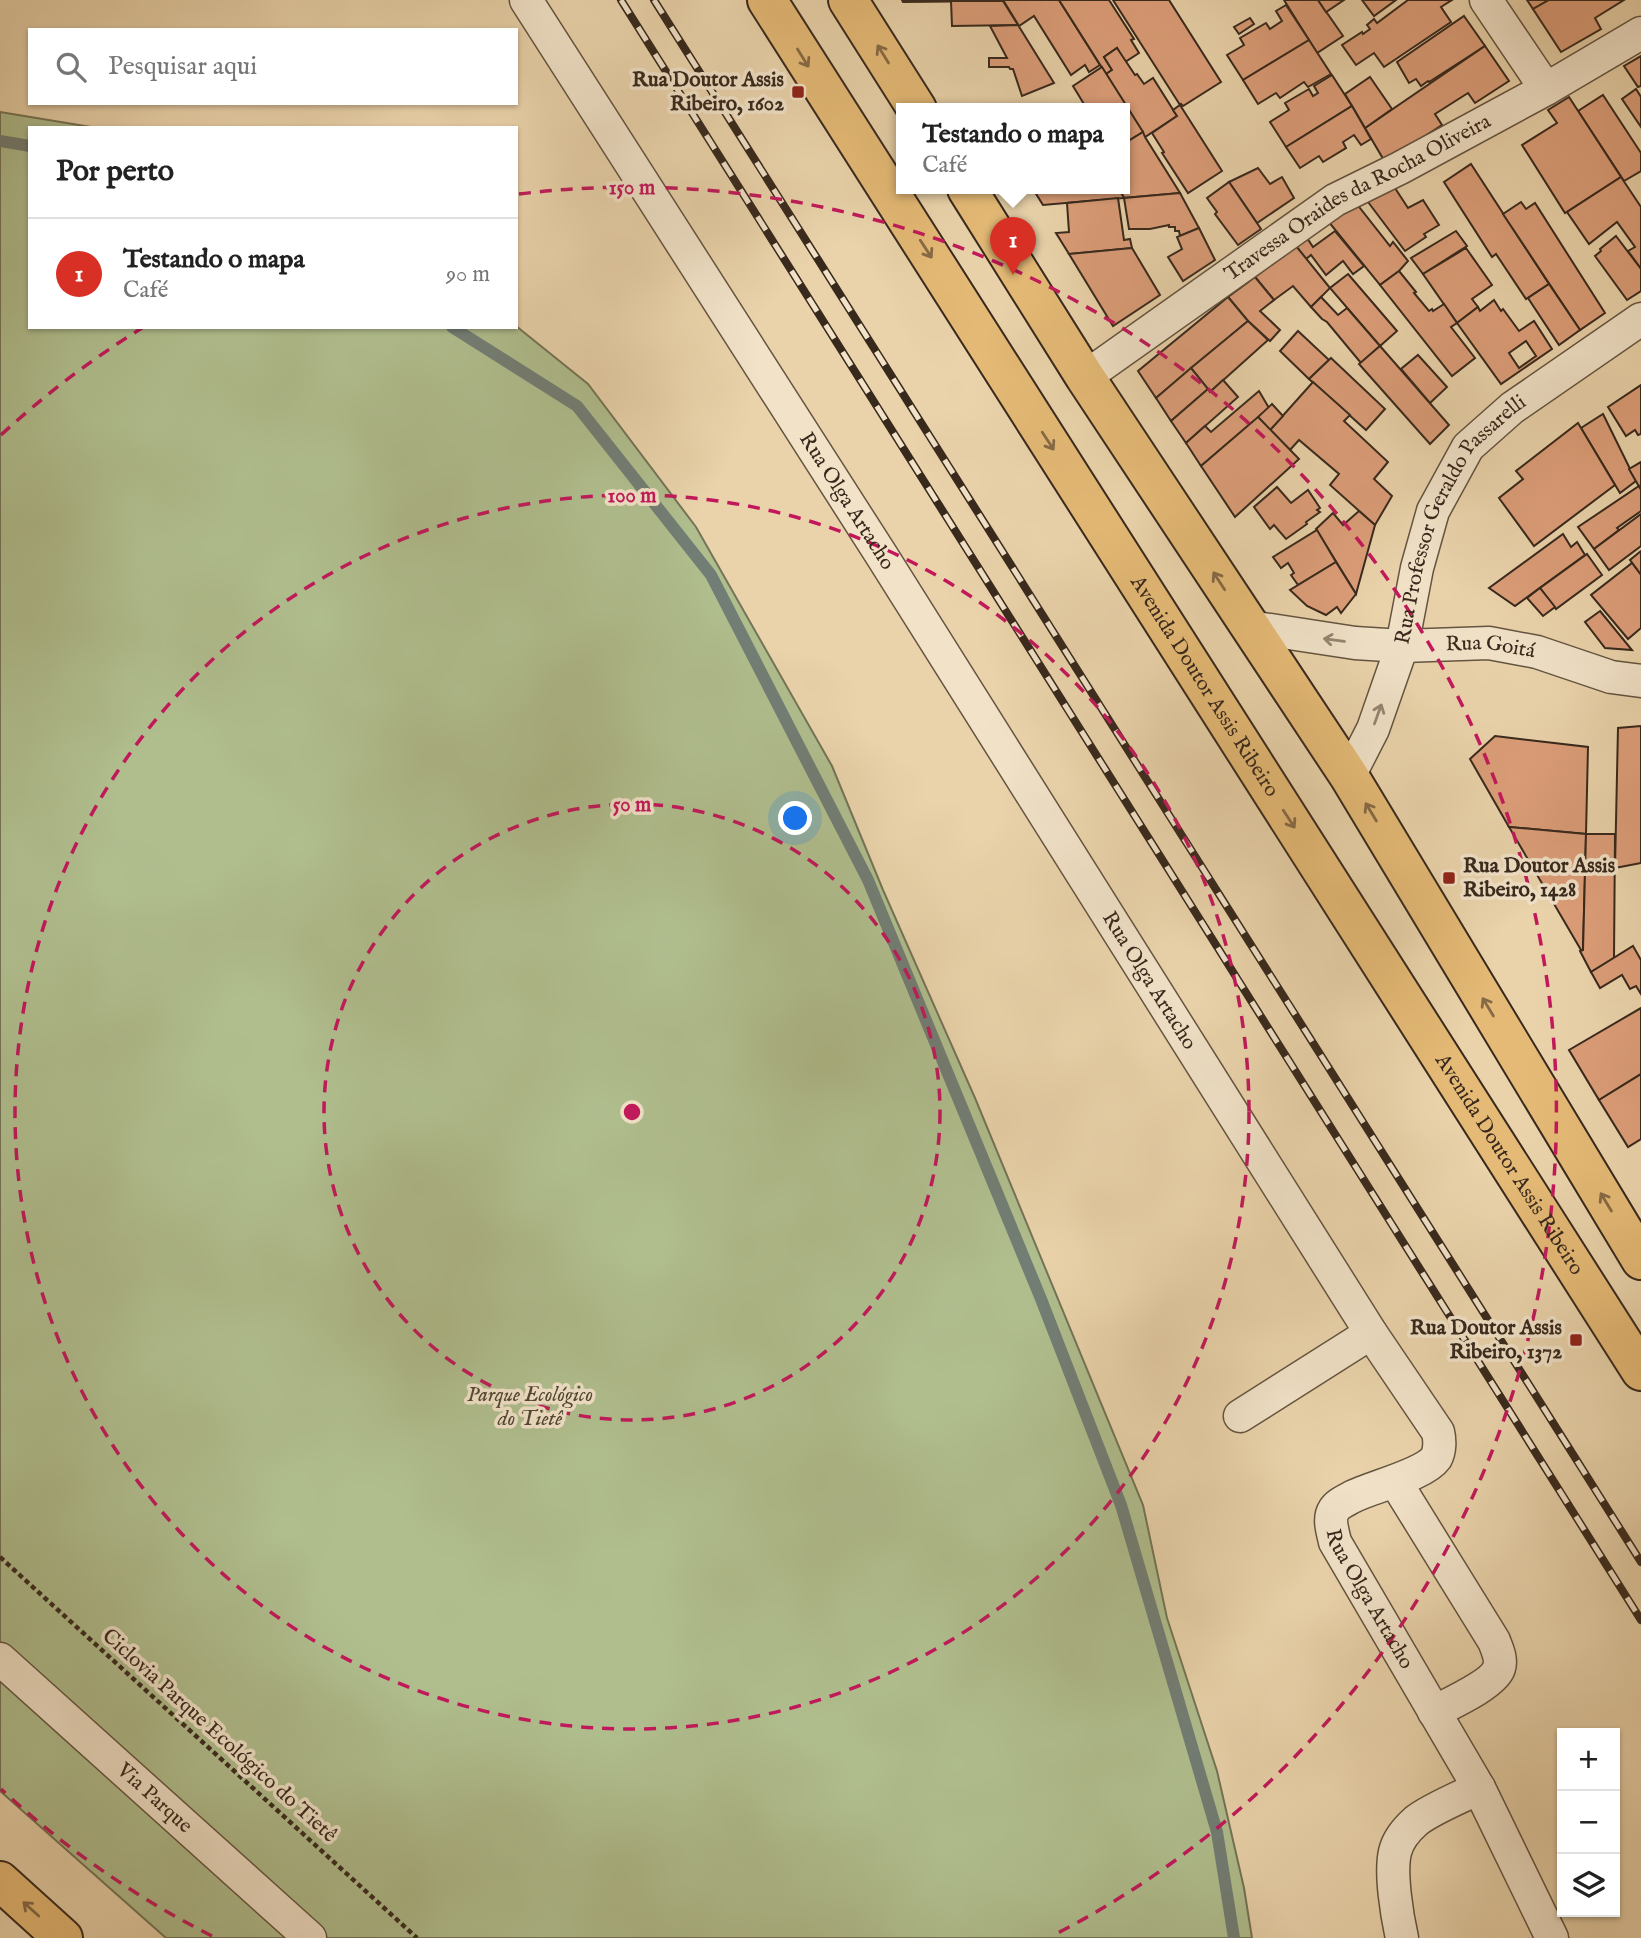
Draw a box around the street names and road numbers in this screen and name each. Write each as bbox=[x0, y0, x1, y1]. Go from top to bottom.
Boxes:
street label: Travessa Oraides da Rocha Oliveira bbox=[1219, 107, 1496, 287]
street label: Rua Professor Geraldo Passarelli bbox=[1389, 389, 1531, 647]
street label: Rua Olga Artacho bbox=[793, 427, 901, 575]
street label: Avenida Doutor Assis Ribeiro bbox=[1123, 570, 1285, 802]
street label: Rua Goitá bbox=[1445, 629, 1538, 665]
street label: Rua Olga Artacho bbox=[1096, 906, 1203, 1055]
street label: Avenida Doutor Assis Ribeiro bbox=[1428, 1048, 1590, 1280]
street label: Rua Olga Artacho bbox=[1319, 1526, 1420, 1674]
street label: Ciclovia Parque Ecológico do Tietê bbox=[96, 1623, 342, 1849]
street label: Via Parque bbox=[110, 1756, 198, 1839]

